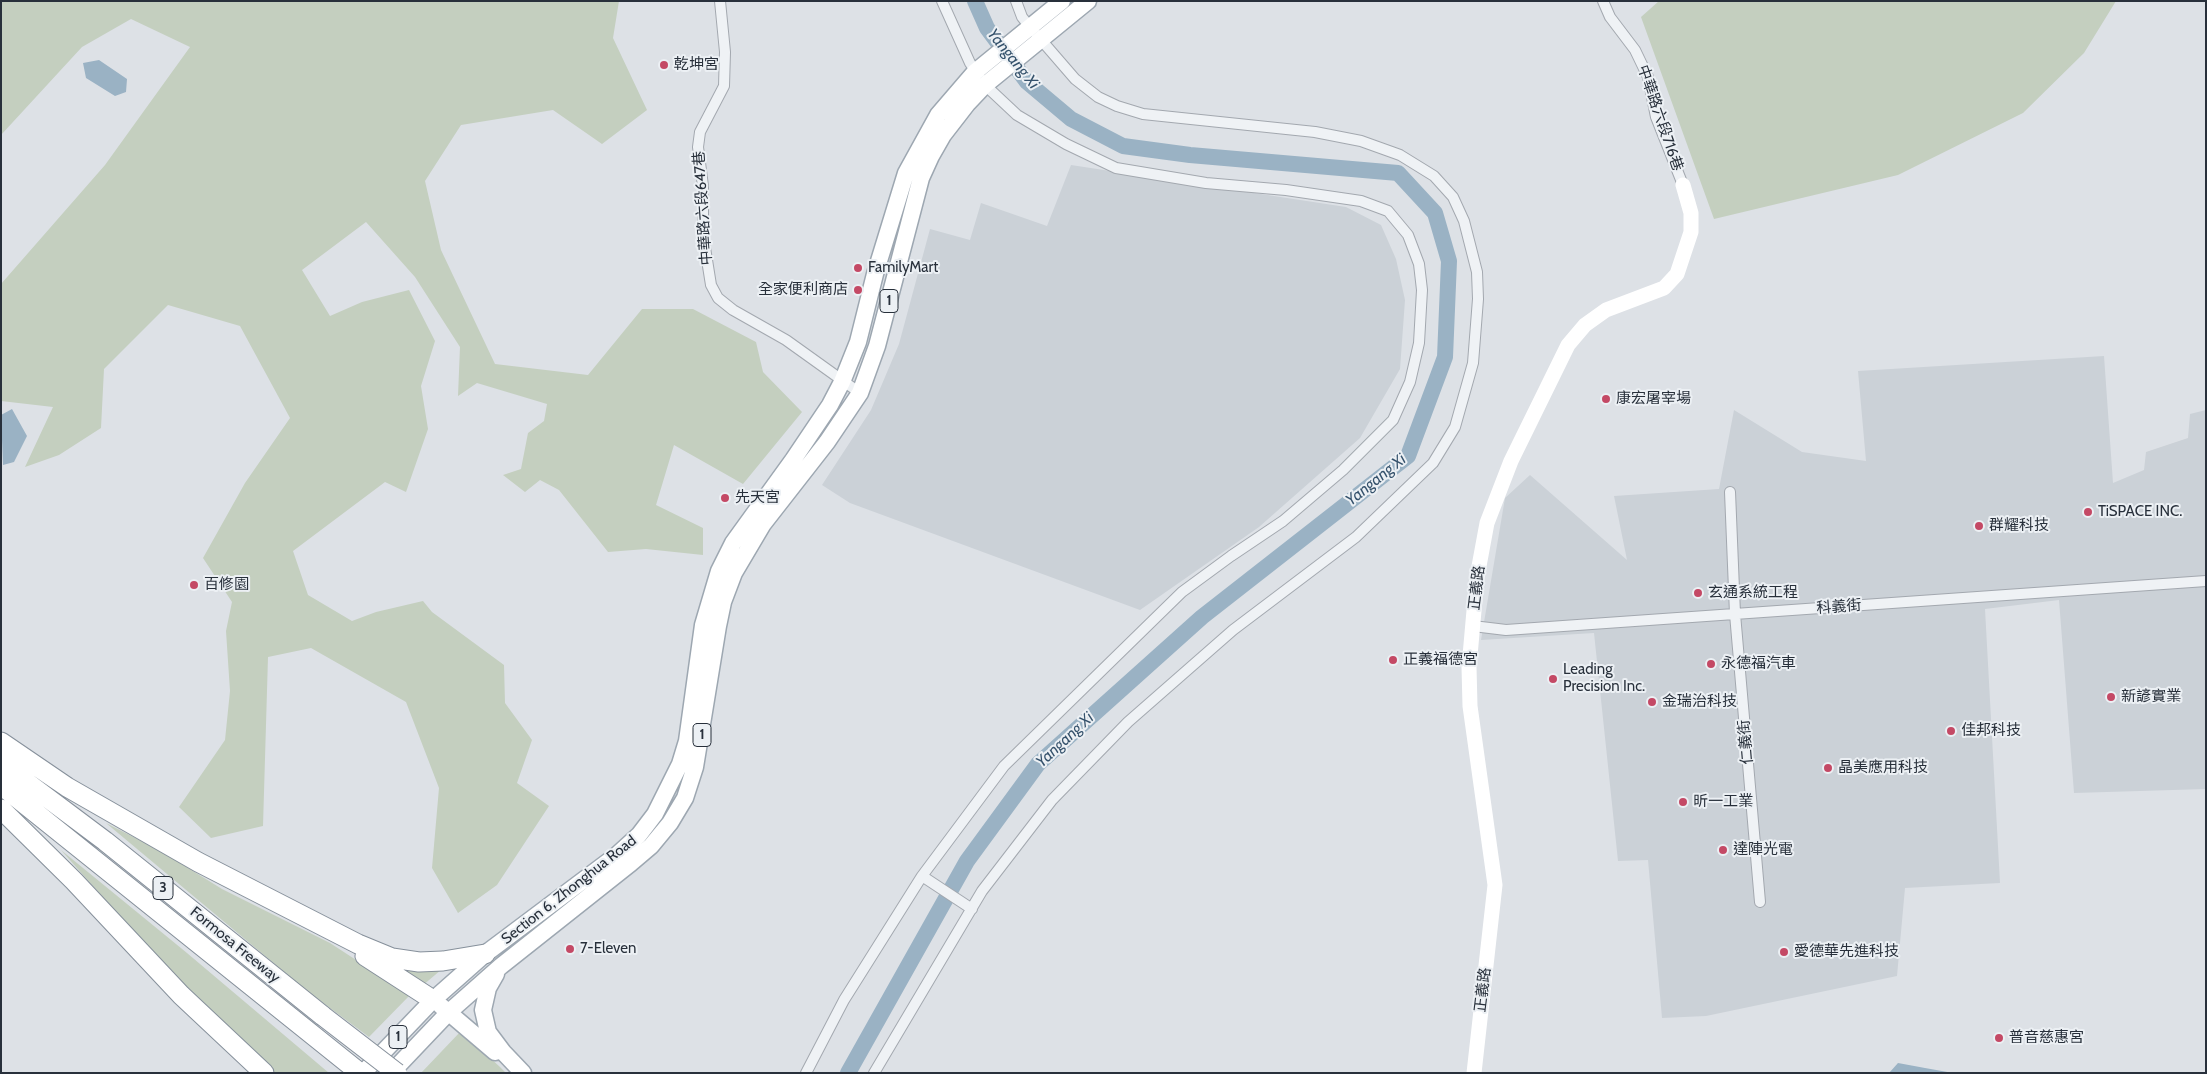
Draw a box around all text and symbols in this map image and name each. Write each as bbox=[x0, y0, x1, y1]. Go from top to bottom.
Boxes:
water label: Yangang Xi bbox=[983, 25, 1043, 93]
place label: 乾坤宮 bbox=[674, 56, 719, 74]
marker: 乾坤宮 bbox=[658, 59, 670, 71]
street label: 中華路六段716巷 bbox=[1633, 63, 1687, 173]
street label: 中華路六段647巷 bbox=[690, 150, 716, 266]
place label: FamilyMart bbox=[868, 259, 938, 277]
marker: FamilyMart bbox=[852, 262, 864, 274]
place label: 全家便利商店 bbox=[758, 281, 848, 299]
marker: 全家便利商店 bbox=[852, 284, 864, 296]
road number: 1 bbox=[880, 290, 898, 312]
place label: 康宏屠宰場 bbox=[1616, 390, 1691, 408]
marker: 康宏屠宰場 bbox=[1600, 393, 1612, 405]
water label: Yangang Xi bbox=[1342, 450, 1410, 510]
place label: 先天宮 bbox=[735, 489, 780, 507]
marker: 先天宮 bbox=[719, 492, 731, 504]
place label: TiSPACE INC. bbox=[2098, 503, 2182, 521]
marker: TiSPACE INC. bbox=[2082, 506, 2094, 518]
place label: 群耀科技 bbox=[1989, 517, 2049, 535]
marker: 群耀科技 bbox=[1973, 520, 1985, 532]
street label: 正義路 bbox=[1465, 565, 1489, 611]
place label: 百修園 bbox=[204, 576, 249, 594]
marker: 百修園 bbox=[188, 579, 200, 591]
place label: 玄通系統工程 bbox=[1708, 584, 1798, 602]
marker: 玄通系統工程 bbox=[1692, 587, 1704, 599]
street label: 科義街 bbox=[1816, 596, 1862, 618]
place label: 正義福德宮 bbox=[1403, 651, 1478, 669]
marker: 正義福德宮 bbox=[1387, 654, 1399, 666]
place label: 永德福汽車 bbox=[1721, 655, 1796, 673]
marker: 永德福汽車 bbox=[1705, 658, 1717, 670]
place label: Leading Precision Inc. bbox=[1563, 661, 1645, 696]
marker: Leading Precision Inc. bbox=[1547, 673, 1559, 685]
place label: 新諺實業 bbox=[2121, 688, 2181, 706]
marker: 新諺實業 bbox=[2105, 691, 2117, 703]
place label: 金瑞治科技 bbox=[1662, 693, 1737, 711]
marker: 金瑞治科技 bbox=[1646, 696, 1658, 708]
water label: Yangang Xi bbox=[1032, 708, 1098, 772]
street label: 仁義街 bbox=[1735, 719, 1757, 765]
place label: 佳邦科技 bbox=[1961, 722, 2021, 740]
road number: 1 bbox=[693, 724, 711, 746]
marker: 佳邦科技 bbox=[1945, 725, 1957, 737]
place label: 晶美應用科技 bbox=[1838, 759, 1928, 777]
marker: 晶美應用科技 bbox=[1822, 762, 1834, 774]
place label: 昕一工業 bbox=[1693, 793, 1753, 811]
marker: 昕一工業 bbox=[1677, 796, 1689, 808]
street label: Section 6, Zhonghua Road bbox=[498, 832, 640, 948]
place label: 達陣光電 bbox=[1733, 841, 1793, 859]
marker: 達陣光電 bbox=[1717, 844, 1729, 856]
road number: 3 bbox=[153, 876, 173, 900]
street label: Formosa Freeway bbox=[186, 903, 284, 987]
place label: 7-Eleven bbox=[580, 940, 636, 958]
marker: 7-Eleven bbox=[564, 943, 576, 955]
place label: 愛德華先進科技 bbox=[1794, 943, 1899, 961]
marker: 愛德華先進科技 bbox=[1778, 946, 1790, 958]
street label: 正義路 bbox=[1471, 967, 1495, 1013]
road number: 1 bbox=[389, 1026, 407, 1048]
place label: 普音慈惠宮 bbox=[2009, 1029, 2084, 1047]
marker: 普音慈惠宮 bbox=[1993, 1032, 2005, 1044]

